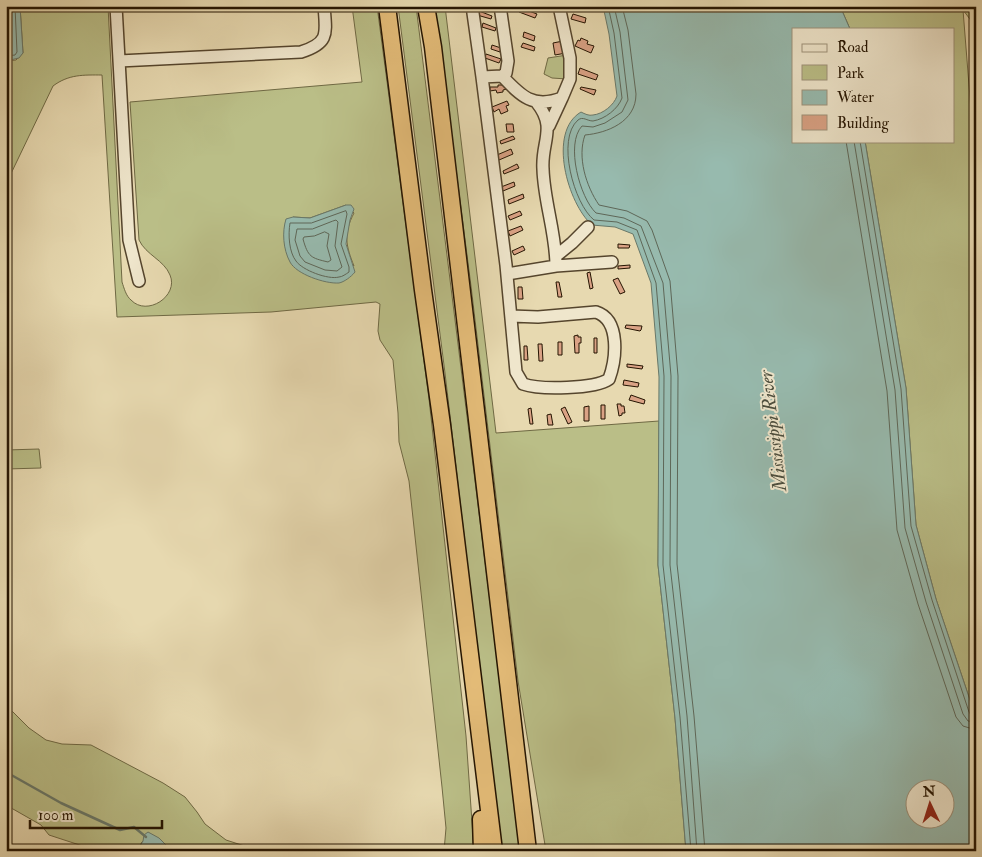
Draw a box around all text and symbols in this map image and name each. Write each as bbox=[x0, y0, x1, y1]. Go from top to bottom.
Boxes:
legend bbox=[792, 28, 954, 142]
text: Road bbox=[837, 38, 869, 57]
text: Park bbox=[837, 64, 864, 83]
text: Water bbox=[836, 88, 874, 107]
text: Building bbox=[837, 114, 889, 133]
water label: Mississippi River bbox=[754, 368, 792, 494]
north arrow bbox=[904, 780, 954, 830]
text: N bbox=[921, 783, 936, 801]
scale bar bbox=[30, 797, 162, 829]
text: 100 m bbox=[38, 806, 74, 825]

